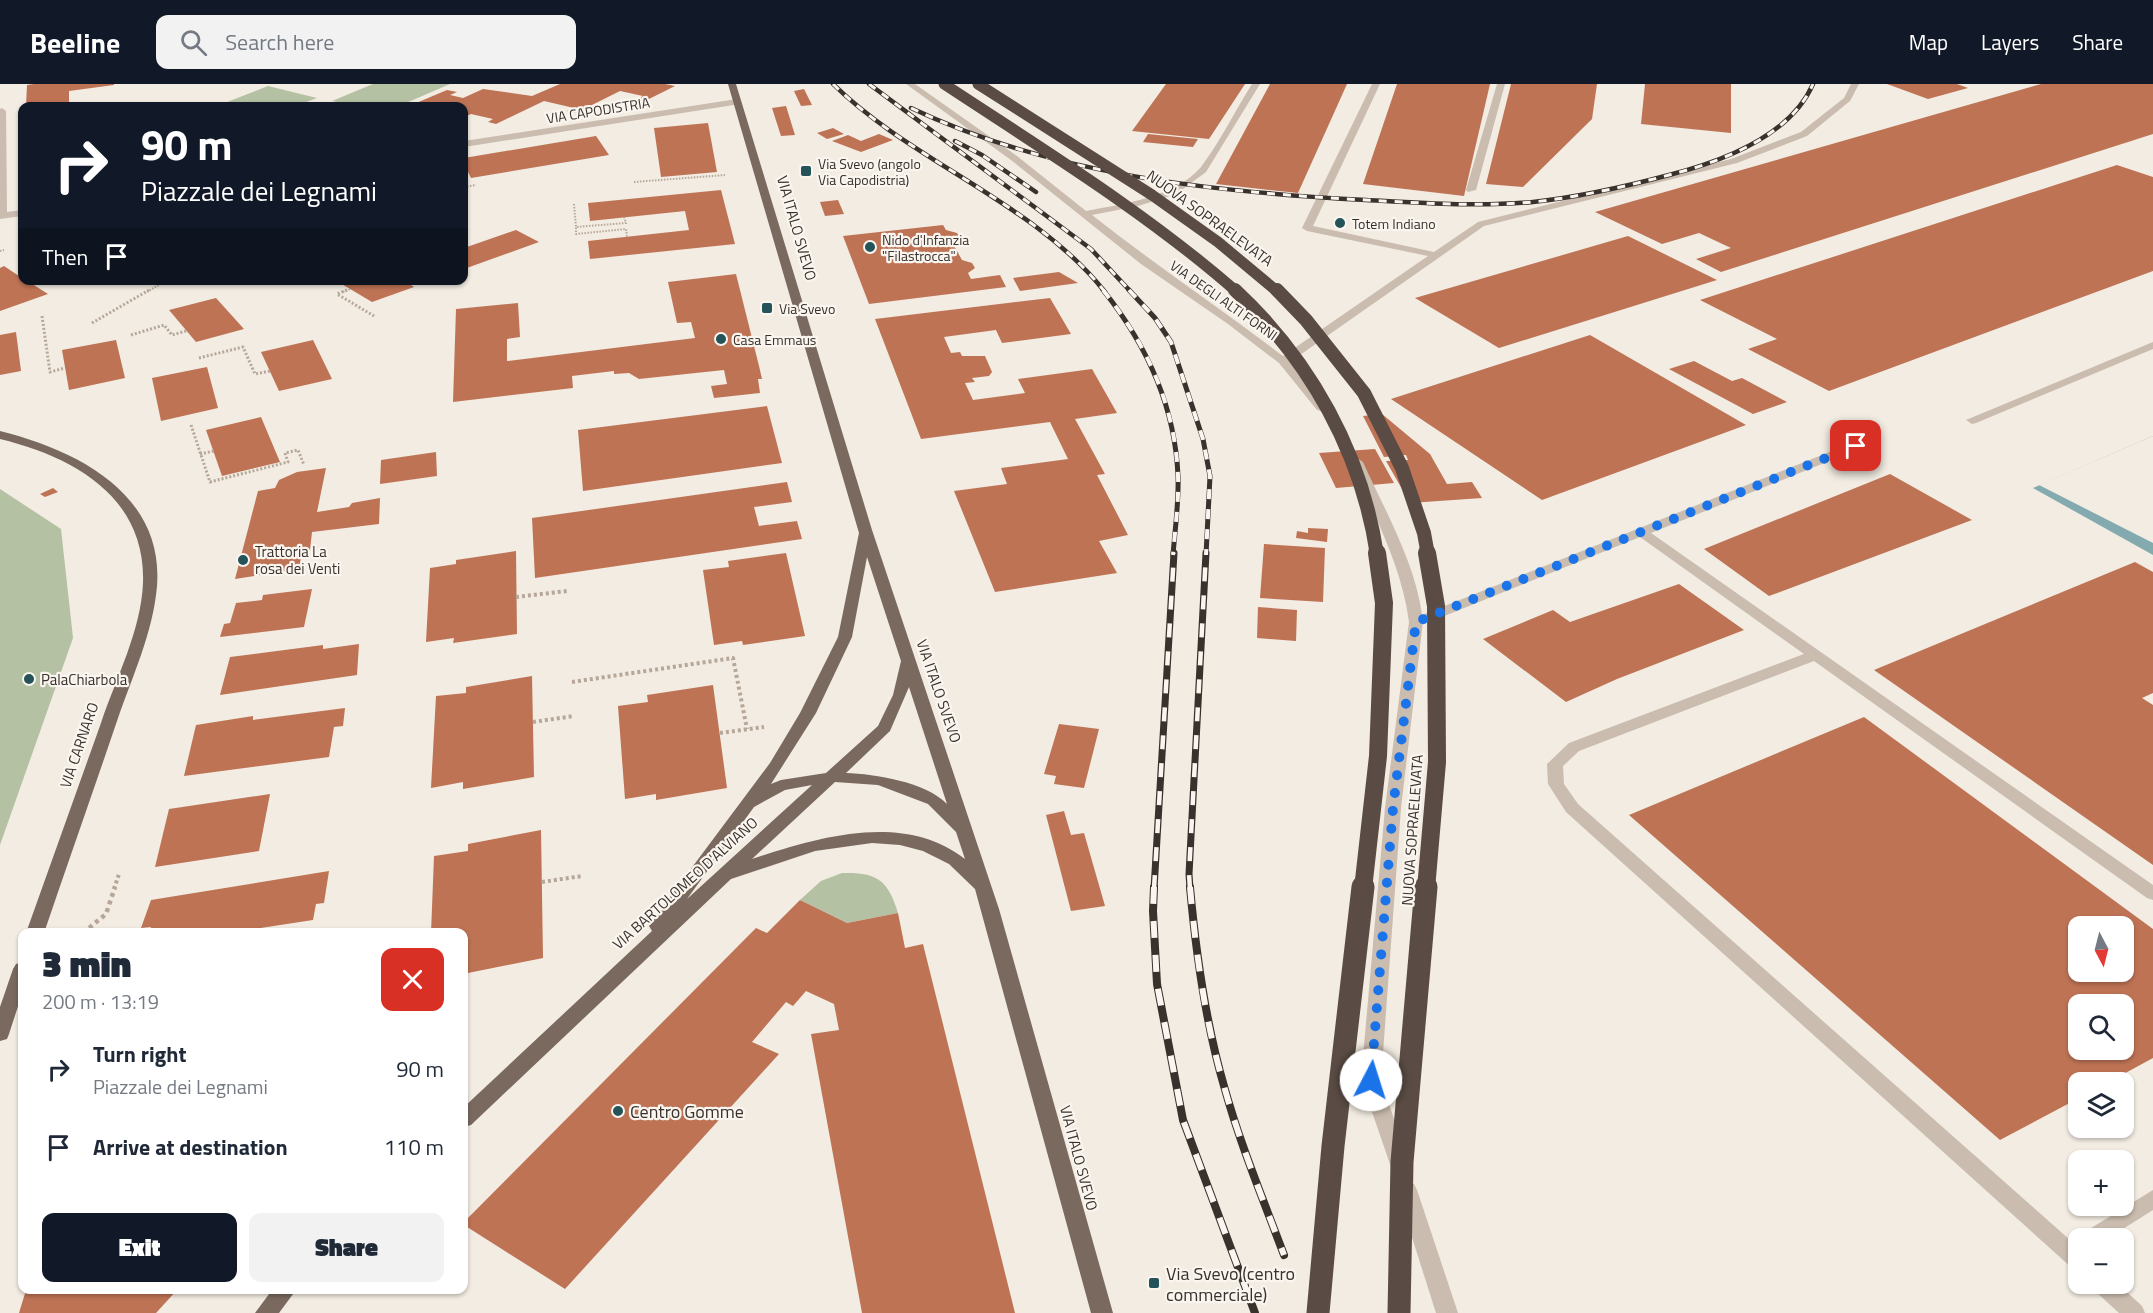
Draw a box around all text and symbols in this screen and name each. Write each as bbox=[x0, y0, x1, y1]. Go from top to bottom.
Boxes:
search box bbox=[156, 15, 576, 69]
text: Beeline bbox=[30, 21, 120, 64]
text: Search here bbox=[225, 25, 334, 59]
icon: search bbox=[177, 26, 210, 59]
text: Map bbox=[1909, 26, 1948, 58]
text: Layers bbox=[1981, 26, 2039, 58]
text: Share bbox=[2072, 26, 2123, 58]
street label: VIA CAPODISTRIA bbox=[545, 91, 652, 129]
text: 90 m bbox=[141, 112, 233, 176]
icon: right bbox=[42, 126, 120, 204]
place label: Via Svevo (angolo Via Capodistria) bbox=[818, 153, 921, 190]
marker: Via Svevo (angolo Via Capodistria) bbox=[799, 164, 813, 178]
street label: NUOVA SOPRAELEVATA bbox=[1142, 164, 1278, 272]
text: Piazzale dei Legnami bbox=[141, 170, 377, 211]
street label: VIA ITALO SVEVO bbox=[771, 173, 823, 283]
place label: Totem Indiano bbox=[1352, 213, 1436, 234]
marker: Totem Indiano bbox=[1333, 216, 1347, 230]
place label: Nido d'Infanzia "Filastrocca" bbox=[882, 229, 969, 266]
text: Then bbox=[42, 240, 88, 274]
icon: arrive bbox=[100, 240, 133, 273]
marker: Nido d'Infanzia "Filastrocca" bbox=[863, 240, 877, 254]
street label: VIA DEGLI ALTI FORNI bbox=[1166, 255, 1282, 345]
place label: Via Svevo bbox=[779, 298, 835, 319]
marker: Via Svevo bbox=[760, 301, 774, 315]
place label: Casa Emmaus bbox=[733, 329, 816, 350]
marker: Casa Emmaus bbox=[714, 332, 728, 346]
pin bbox=[1830, 420, 1881, 471]
icon: arrive bbox=[1839, 429, 1872, 462]
place label: Trattoria La rosa dei Venti bbox=[255, 540, 340, 580]
marker: Trattoria La rosa dei Venti bbox=[236, 553, 250, 567]
street label: VIA ITALO SVEVO bbox=[911, 636, 967, 746]
place label: PalaChiarbola bbox=[41, 668, 128, 691]
marker: PalaChiarbola bbox=[22, 672, 36, 686]
street label: VIA CARNARO bbox=[54, 699, 104, 791]
street label: NUOVA SOPRAELEVATA bbox=[1395, 754, 1429, 906]
street label: VIA BARTOLOMEO D'ALVIANO bbox=[607, 811, 763, 955]
north arrow bbox=[2068, 916, 2134, 982]
map controls bbox=[2068, 916, 2134, 1294]
text: 3 min bbox=[42, 936, 131, 991]
button: close bbox=[381, 948, 444, 1011]
text: 200 m · 13:19 bbox=[42, 986, 159, 1017]
button: search bbox=[2068, 994, 2134, 1060]
text: Turn right bbox=[93, 1037, 187, 1071]
position arrow bbox=[1339, 1048, 1403, 1112]
text: 90 m bbox=[396, 1052, 444, 1086]
icon: right bbox=[42, 1053, 75, 1086]
text: Piazzale dei Legnami bbox=[93, 1071, 268, 1102]
button: layers bbox=[2068, 1072, 2134, 1138]
place label: Centro Gomme bbox=[630, 1098, 744, 1125]
street label: VIA ITALO SVEVO bbox=[1054, 1103, 1104, 1213]
marker: Centro Gomme bbox=[611, 1104, 625, 1118]
text: Arrive at destination bbox=[93, 1130, 288, 1164]
text: 110 m bbox=[384, 1130, 444, 1164]
icon: arrive bbox=[42, 1131, 75, 1164]
button: + bbox=[2068, 1150, 2134, 1216]
button: Exit bbox=[42, 1213, 237, 1282]
button: Share bbox=[249, 1213, 444, 1282]
button: − bbox=[2068, 1228, 2134, 1294]
place label: Via Svevo (centro commerciale) bbox=[1166, 1260, 1295, 1308]
marker: Via Svevo (centro commerciale) bbox=[1147, 1276, 1161, 1290]

